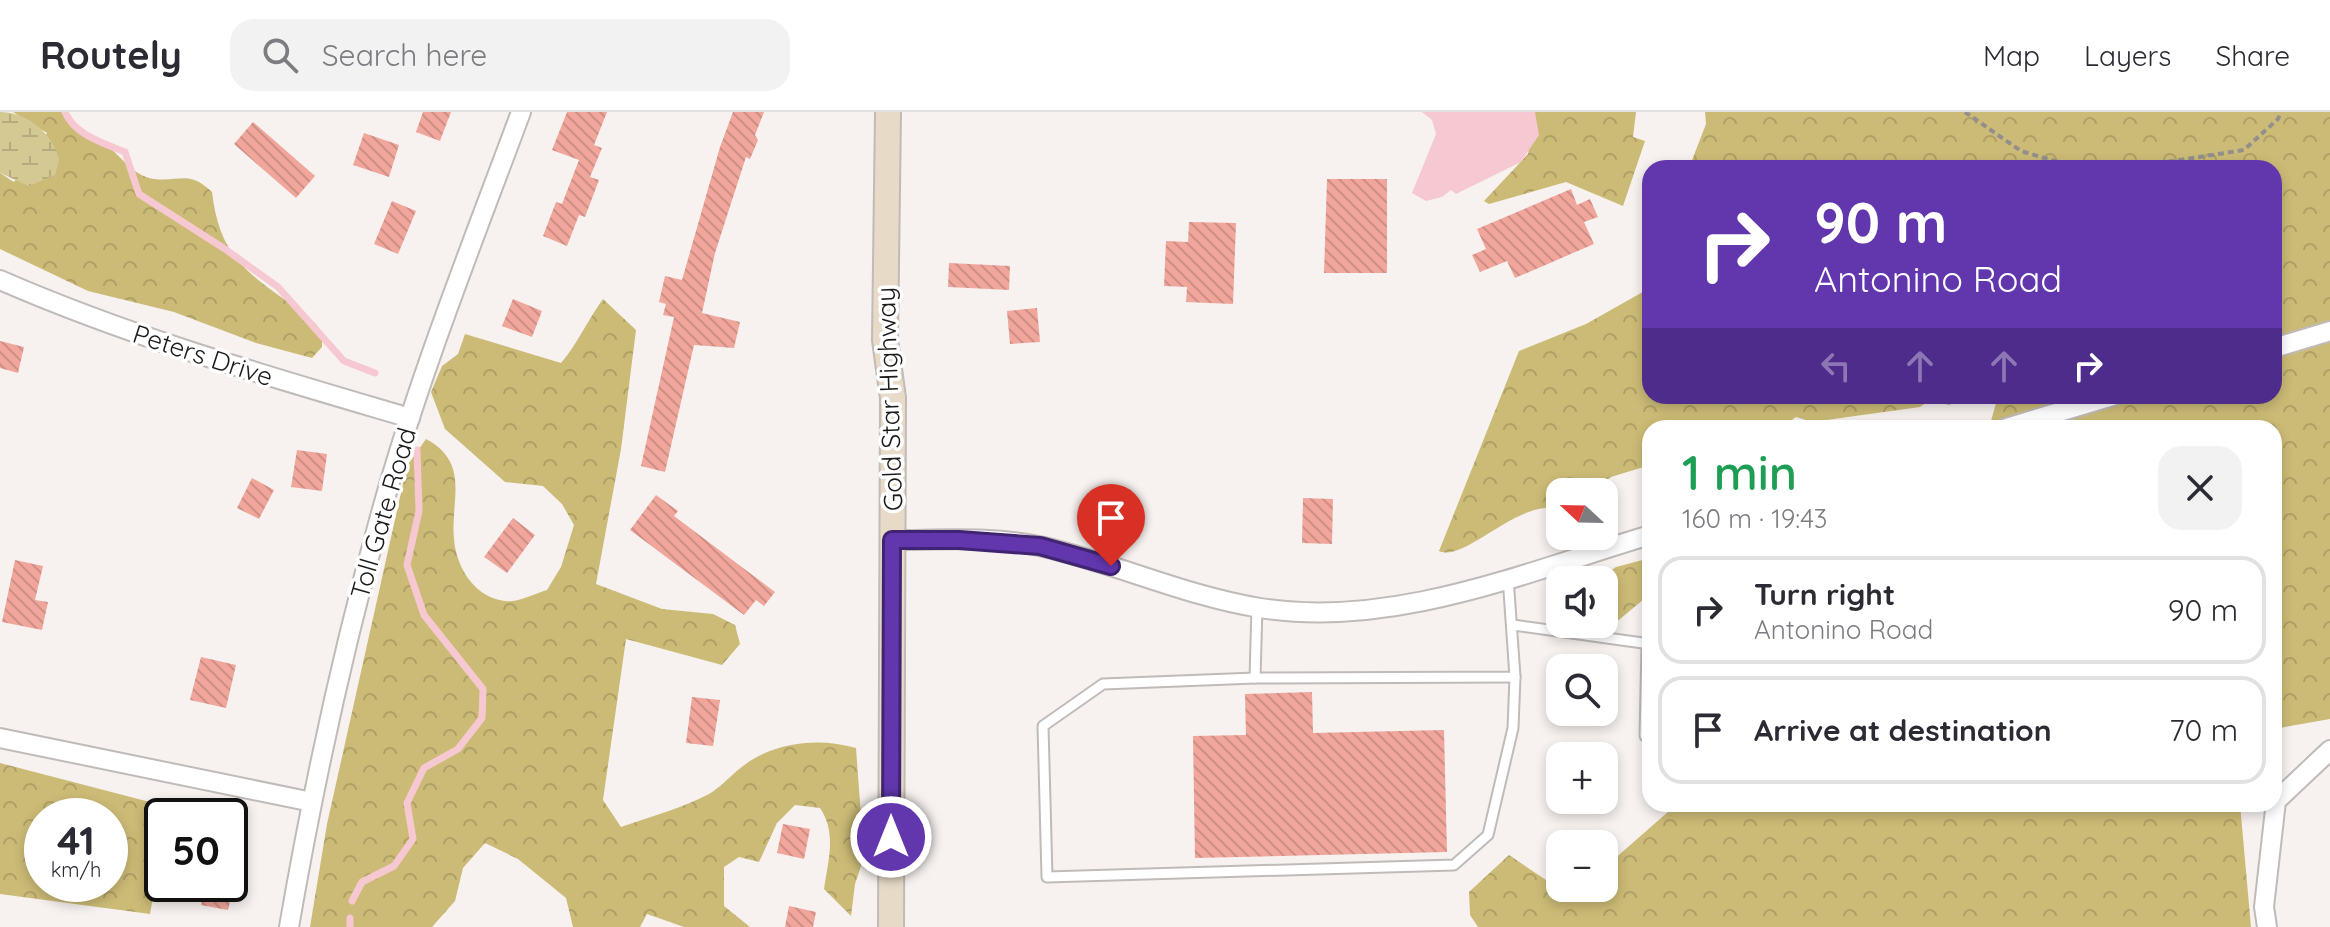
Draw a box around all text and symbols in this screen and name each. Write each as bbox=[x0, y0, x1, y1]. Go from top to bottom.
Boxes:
search box bbox=[230, 19, 790, 91]
text: Routely bbox=[40, 31, 182, 79]
icon: search bbox=[258, 33, 302, 77]
text: Search here bbox=[322, 36, 487, 74]
text: Map bbox=[1983, 38, 2040, 73]
text: Layers bbox=[2084, 38, 2171, 73]
text: Share bbox=[2215, 38, 2290, 73]
text: 90 m bbox=[1814, 187, 1948, 257]
icon: right bbox=[1682, 192, 1786, 296]
text: Antonino Road bbox=[1814, 256, 2062, 301]
street label: Gold Star Highway bbox=[869, 286, 909, 512]
street label: Peters Drive bbox=[129, 317, 277, 393]
icon: left bbox=[1814, 344, 1858, 388]
icon: ahead bbox=[1898, 344, 1942, 388]
icon: ahead bbox=[1982, 344, 2026, 388]
icon: right bbox=[2066, 344, 2110, 388]
street label: Toll Gate Road bbox=[343, 424, 423, 602]
text: 1 min bbox=[1682, 442, 1797, 502]
button: close bbox=[2158, 446, 2242, 530]
north arrow bbox=[1546, 478, 1618, 550]
map controls bbox=[1546, 478, 1618, 902]
pin bbox=[1077, 484, 1145, 566]
icon: arrive bbox=[1089, 496, 1133, 540]
text: 160 m · 19:43 bbox=[1682, 502, 1827, 535]
button: sound bbox=[1546, 566, 1618, 638]
text: Turn right bbox=[1754, 575, 1895, 613]
icon: right bbox=[1686, 588, 1730, 632]
text: 90 m bbox=[2168, 591, 2238, 629]
text: Antonino Road bbox=[1754, 613, 1933, 646]
button: search bbox=[1546, 654, 1618, 726]
icon: arrive bbox=[1686, 708, 1730, 752]
text: Arrive at destination bbox=[1754, 711, 2052, 749]
text: 70 m bbox=[2169, 711, 2238, 749]
button: + bbox=[1546, 742, 1618, 814]
position arrow bbox=[849, 795, 933, 879]
speed limit sign: 50 bbox=[144, 798, 248, 902]
text: 41 bbox=[57, 815, 95, 865]
button: − bbox=[1546, 830, 1618, 902]
text: km/h bbox=[51, 857, 101, 882]

